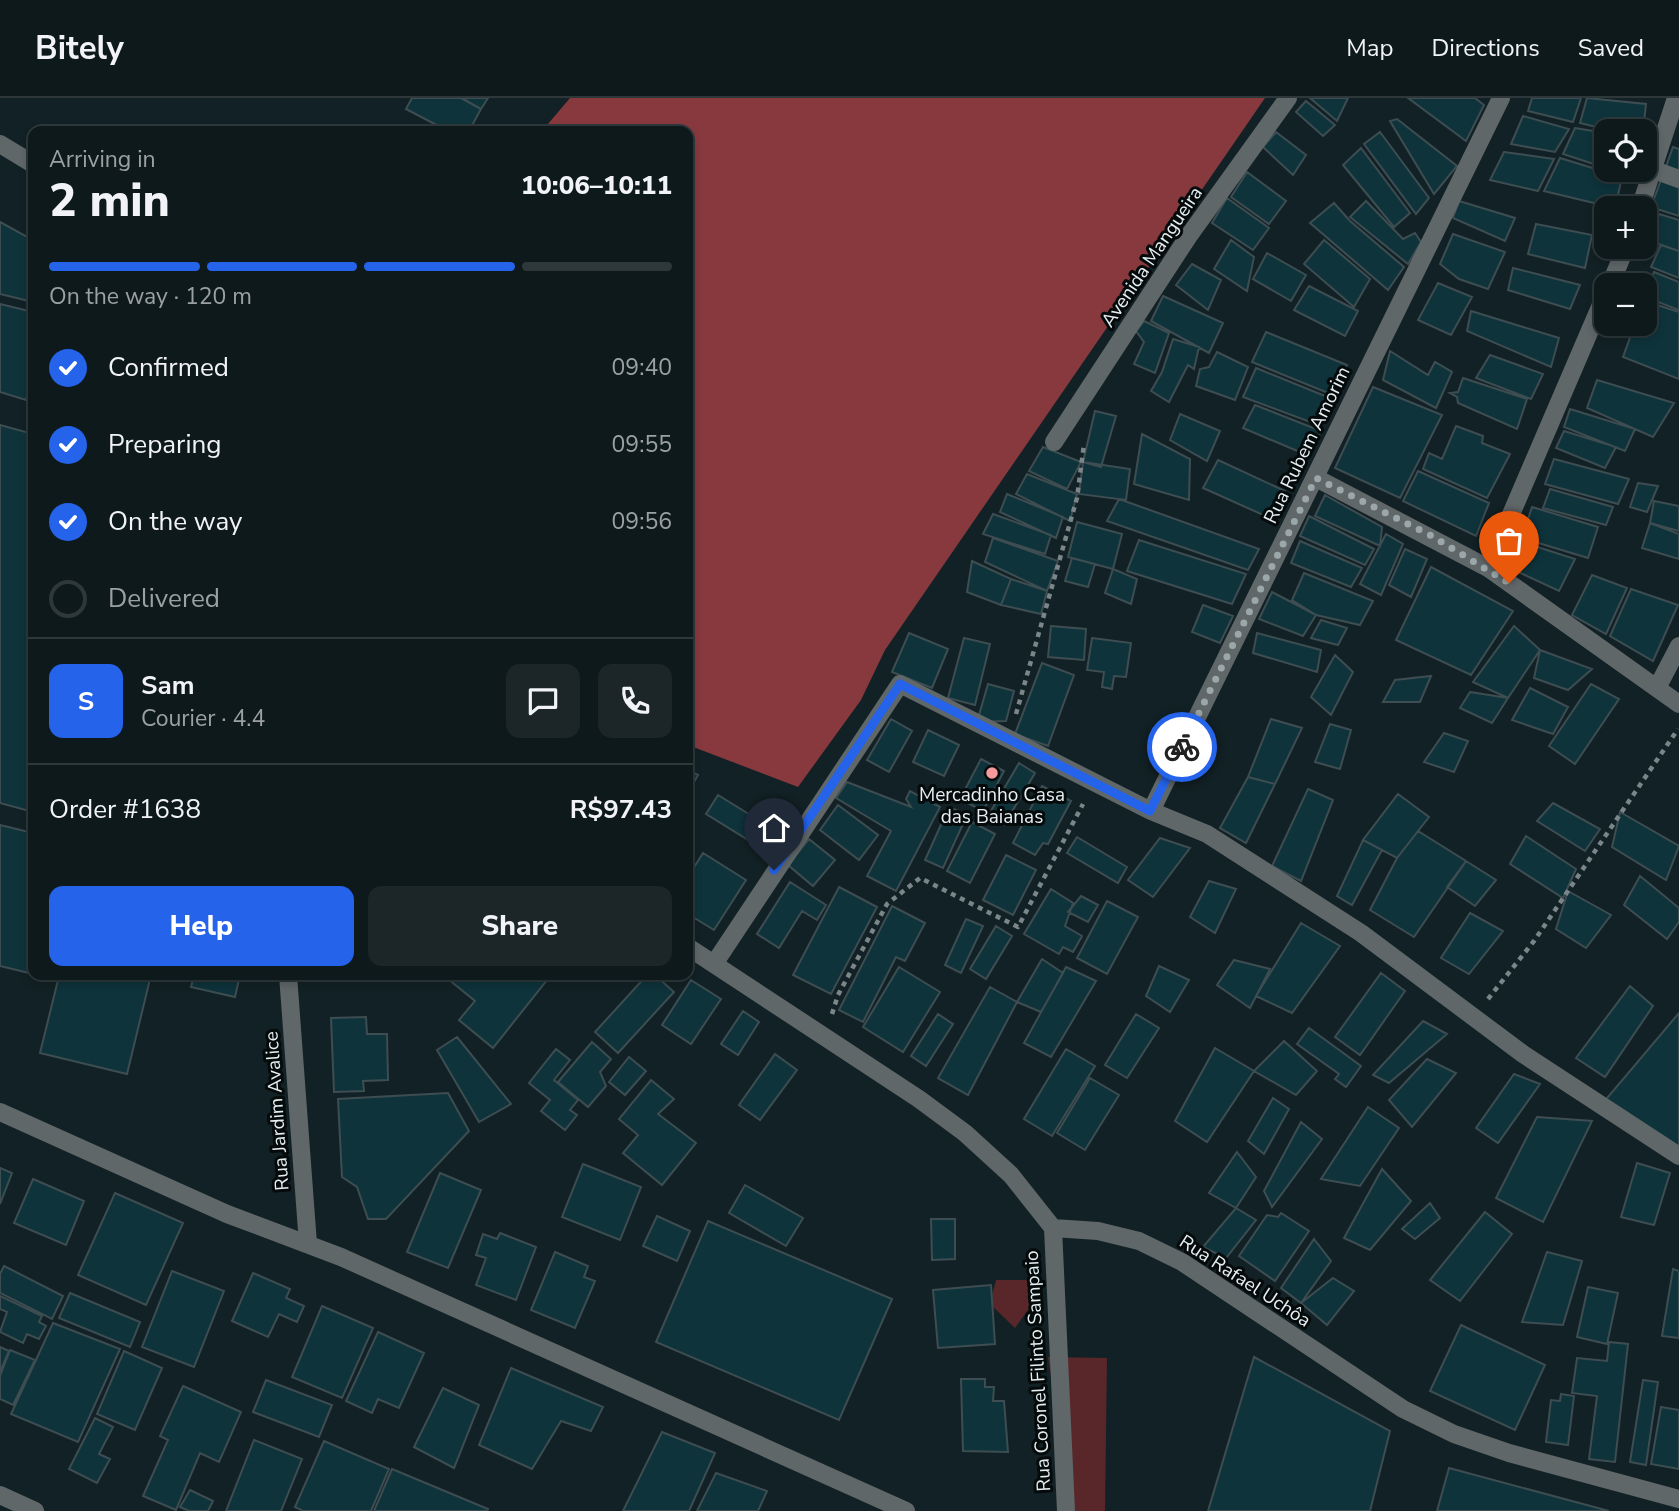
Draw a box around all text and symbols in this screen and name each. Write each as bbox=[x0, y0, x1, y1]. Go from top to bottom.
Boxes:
text: Bitely bbox=[35, 26, 124, 71]
text: Map bbox=[1346, 32, 1393, 64]
text: Directions bbox=[1431, 32, 1540, 64]
text: Saved bbox=[1578, 32, 1644, 64]
map controls bbox=[1594, 119, 1657, 336]
button: locate bbox=[1594, 119, 1657, 182]
text: Arriving in bbox=[49, 144, 156, 175]
text: 10:06–10:11 bbox=[521, 168, 672, 203]
text: 2 min bbox=[49, 169, 170, 232]
street label: Avenida Mangueira bbox=[1095, 182, 1209, 332]
button: + bbox=[1594, 196, 1657, 259]
button: − bbox=[1594, 273, 1657, 336]
text: On the way · 120 m bbox=[49, 281, 252, 312]
icon: check bbox=[49, 349, 87, 387]
text: Confirmed bbox=[108, 350, 229, 385]
text: 09:40 bbox=[612, 352, 672, 383]
street label: Rua Rubem Amorim bbox=[1258, 362, 1356, 528]
icon: check bbox=[49, 426, 87, 464]
text: Preparing bbox=[108, 427, 221, 462]
text: 09:55 bbox=[612, 429, 672, 460]
icon: check bbox=[49, 503, 87, 541]
text: On the way bbox=[108, 504, 242, 539]
text: 09:56 bbox=[612, 506, 672, 537]
pin bbox=[1479, 511, 1539, 583]
icon: bag bbox=[1490, 522, 1528, 560]
text: Delivered bbox=[108, 581, 220, 616]
button: chat bbox=[506, 664, 580, 738]
button: phone bbox=[598, 664, 672, 738]
text: Sam bbox=[141, 668, 194, 703]
text: S bbox=[78, 684, 94, 719]
text: Courier · 4.4 bbox=[141, 703, 265, 734]
courier bbox=[1147, 712, 1217, 782]
icon: bike bbox=[1163, 728, 1201, 766]
marker: Mercadinho Casa das Baianas bbox=[984, 765, 1000, 781]
place label: Mercadinho Casa das Baianas bbox=[919, 782, 1065, 830]
text: Order #1638 bbox=[49, 792, 201, 827]
text: R$97.43 bbox=[570, 792, 672, 827]
pin bbox=[744, 798, 804, 870]
icon: home bbox=[755, 809, 793, 847]
button: Help bbox=[49, 886, 354, 966]
button: Share bbox=[368, 886, 672, 966]
street label: Rua Jardim Avalice bbox=[258, 1030, 296, 1192]
street label: Rua Rafael Uchôa bbox=[1174, 1229, 1316, 1333]
street label: Rua Coronel Filinto Sampaio bbox=[1019, 1250, 1057, 1492]

